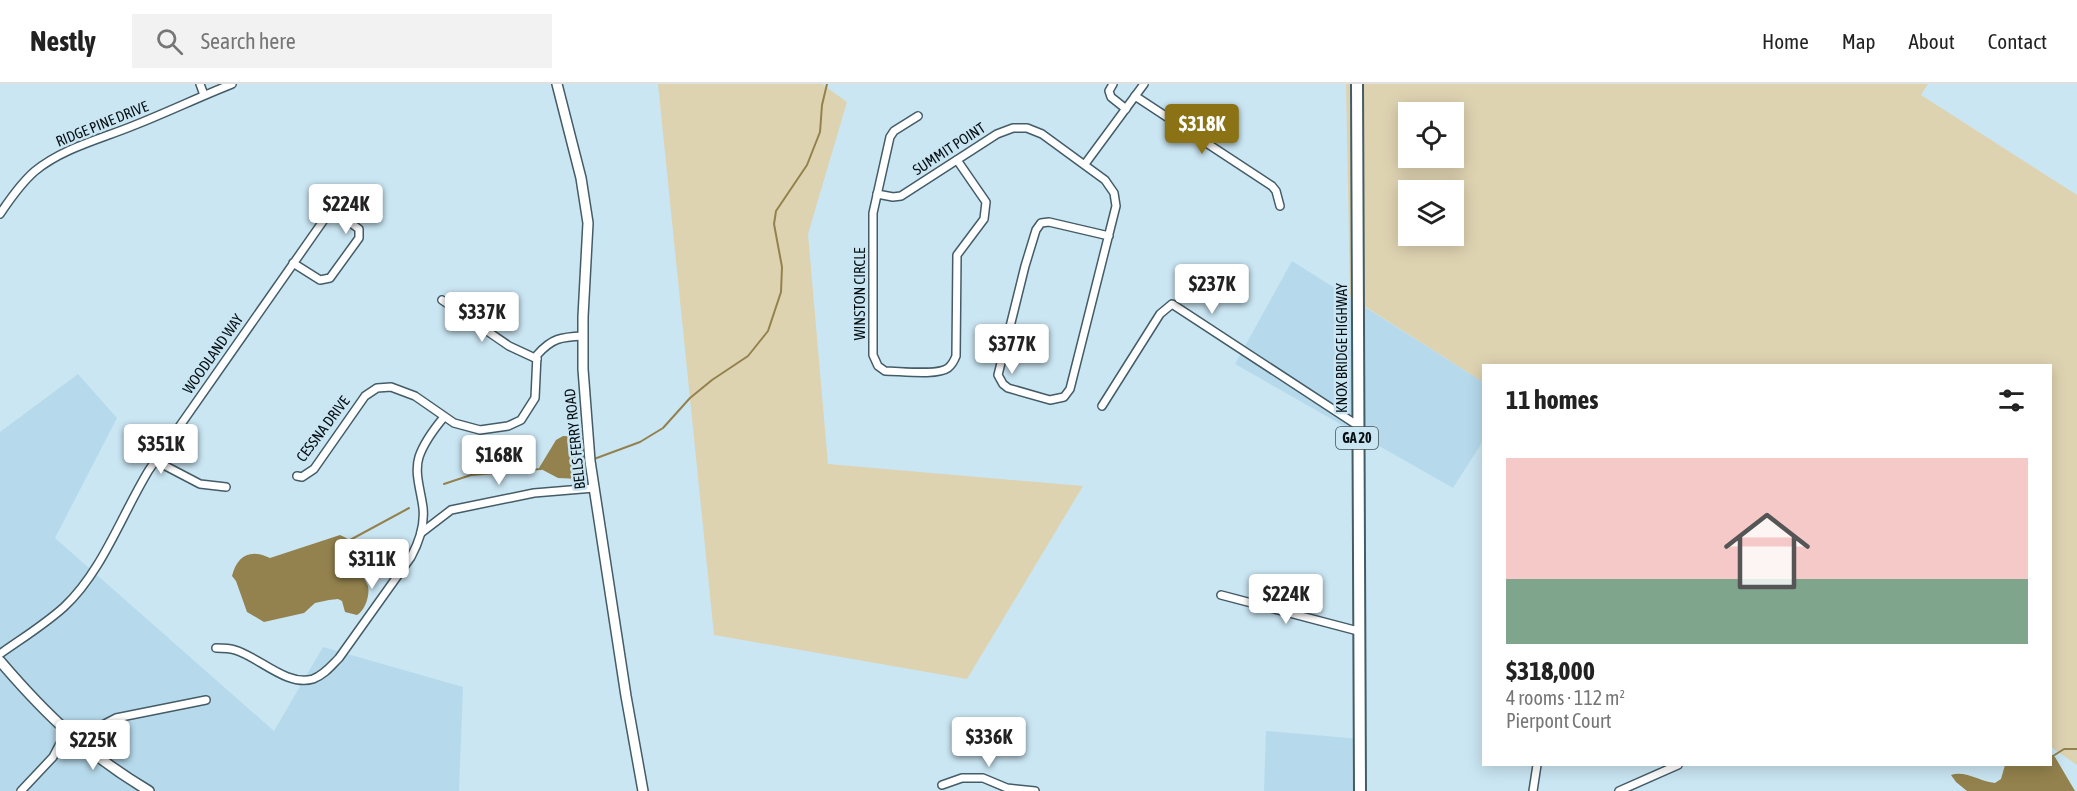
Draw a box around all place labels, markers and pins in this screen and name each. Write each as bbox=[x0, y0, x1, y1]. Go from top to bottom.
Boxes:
pin: $318K bbox=[1160, 104, 1244, 155]
pin: $224K bbox=[304, 184, 388, 235]
pin: $237K bbox=[1170, 264, 1254, 315]
pin: $337K bbox=[440, 292, 524, 343]
pin: $377K bbox=[970, 324, 1054, 375]
pin: $351K bbox=[119, 424, 203, 475]
pin: $168K bbox=[457, 435, 541, 486]
pin: $311K bbox=[330, 539, 414, 590]
pin: $224K bbox=[1244, 574, 1328, 625]
pin: $336K bbox=[947, 717, 1031, 768]
pin: $225K bbox=[51, 720, 135, 771]

